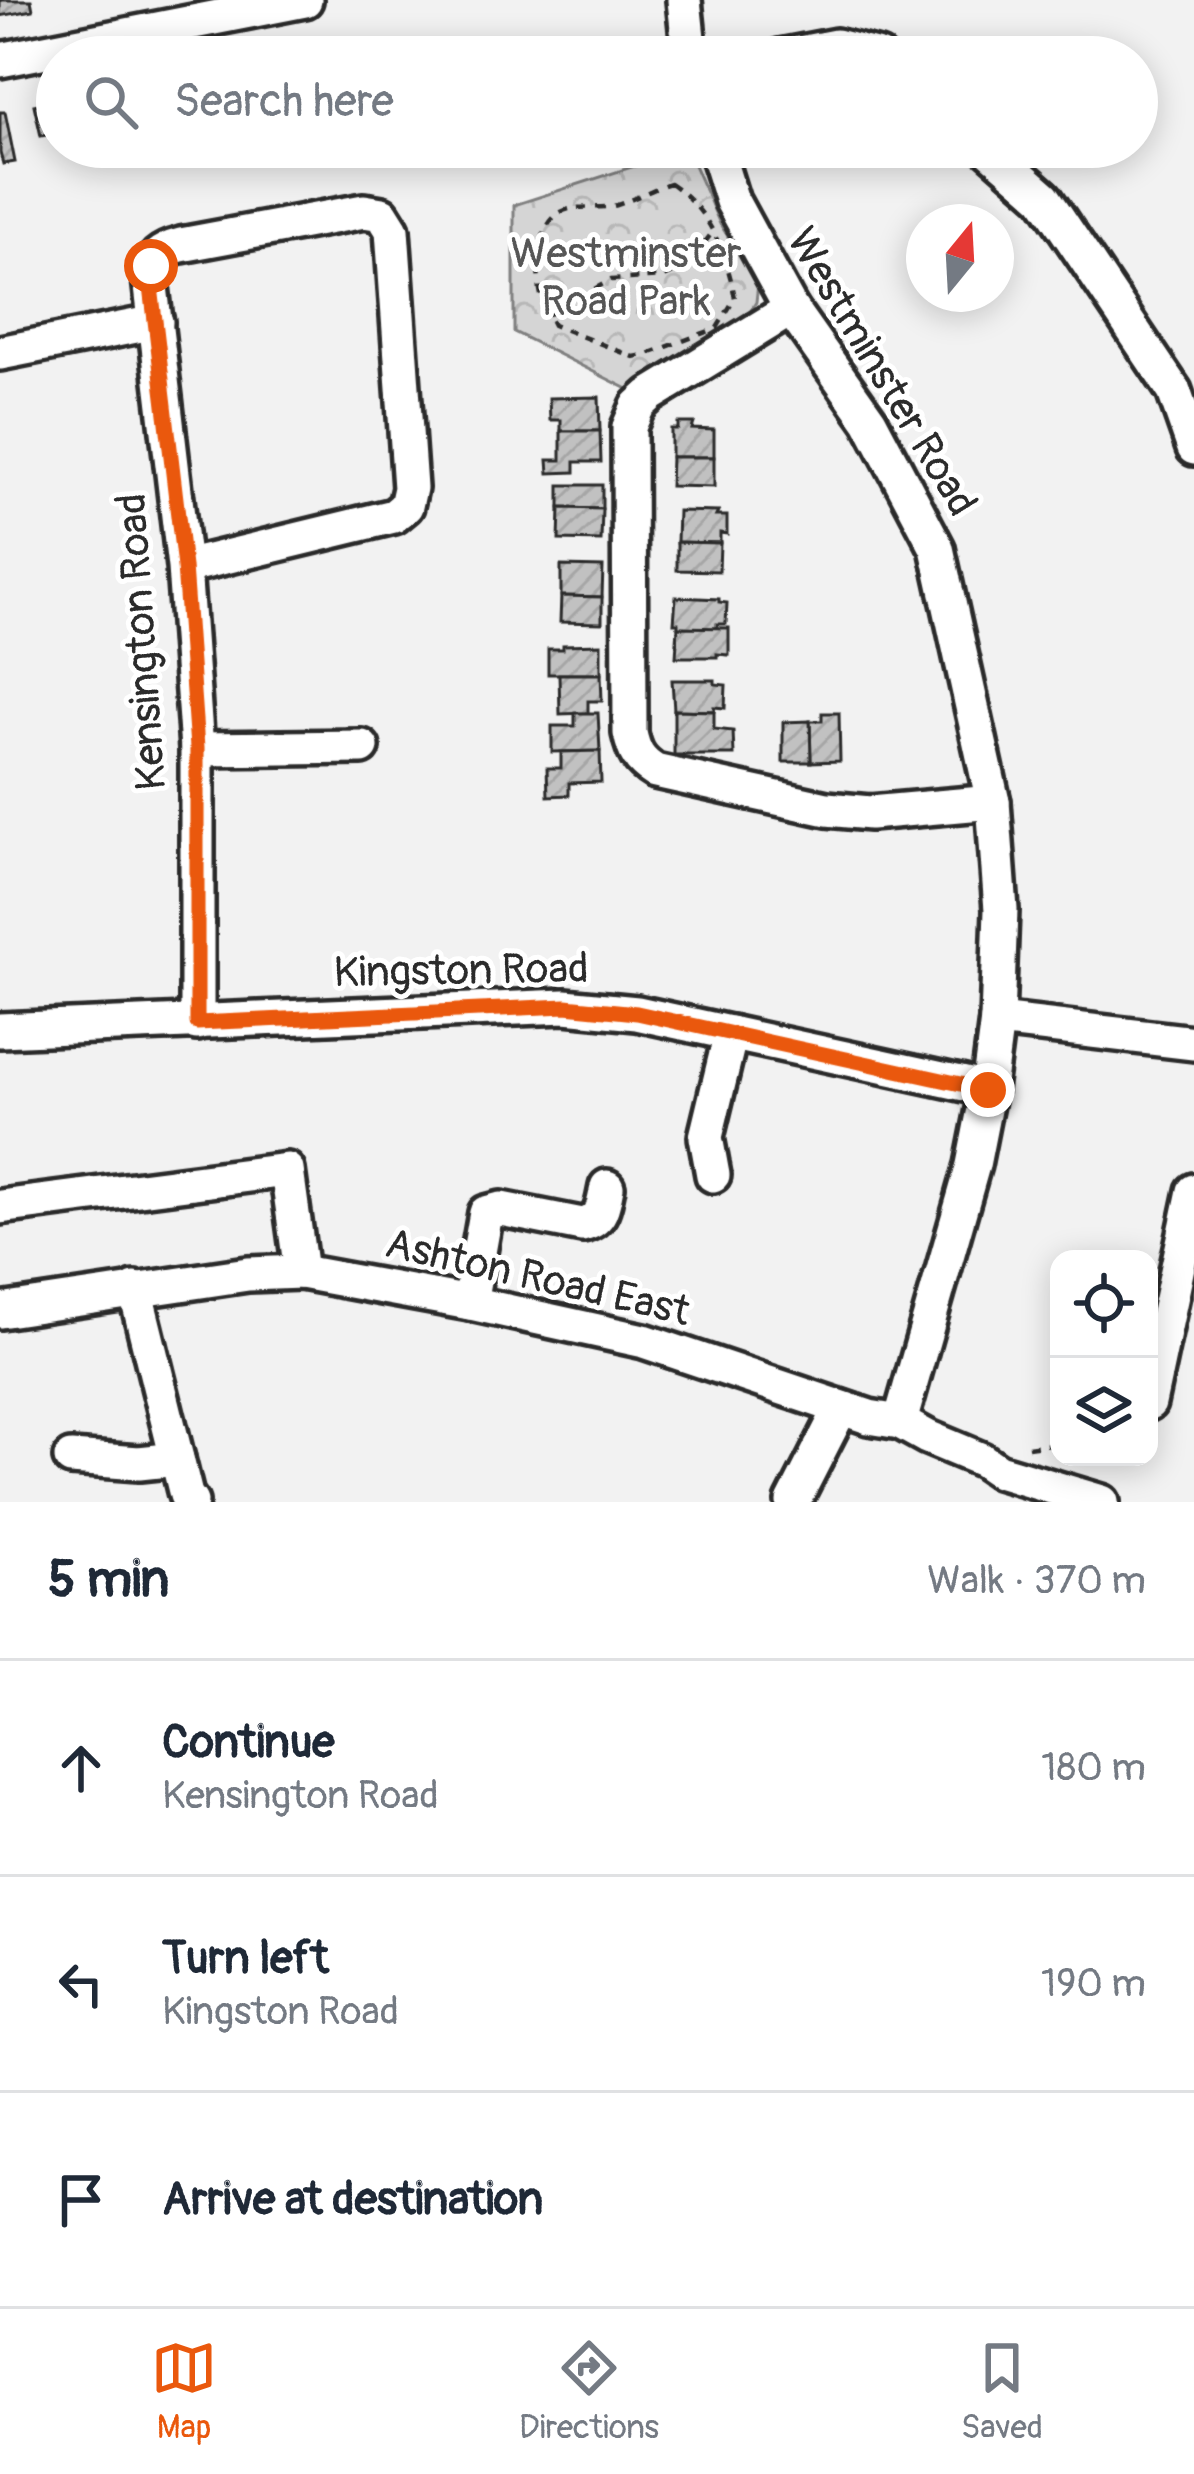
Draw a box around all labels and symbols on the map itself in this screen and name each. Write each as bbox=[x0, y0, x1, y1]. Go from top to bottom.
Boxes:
north arrow bbox=[906, 204, 1014, 312]
street label: Westminster Road bbox=[775, 218, 988, 526]
park label: Westminster Road Park bbox=[511, 228, 741, 328]
route start bbox=[124, 239, 178, 293]
street label: Kensington Road bbox=[106, 492, 178, 792]
street label: Kingston Road bbox=[333, 943, 589, 999]
route end bbox=[961, 1063, 1015, 1117]
street label: Ashton Road East bbox=[380, 1218, 695, 1338]

